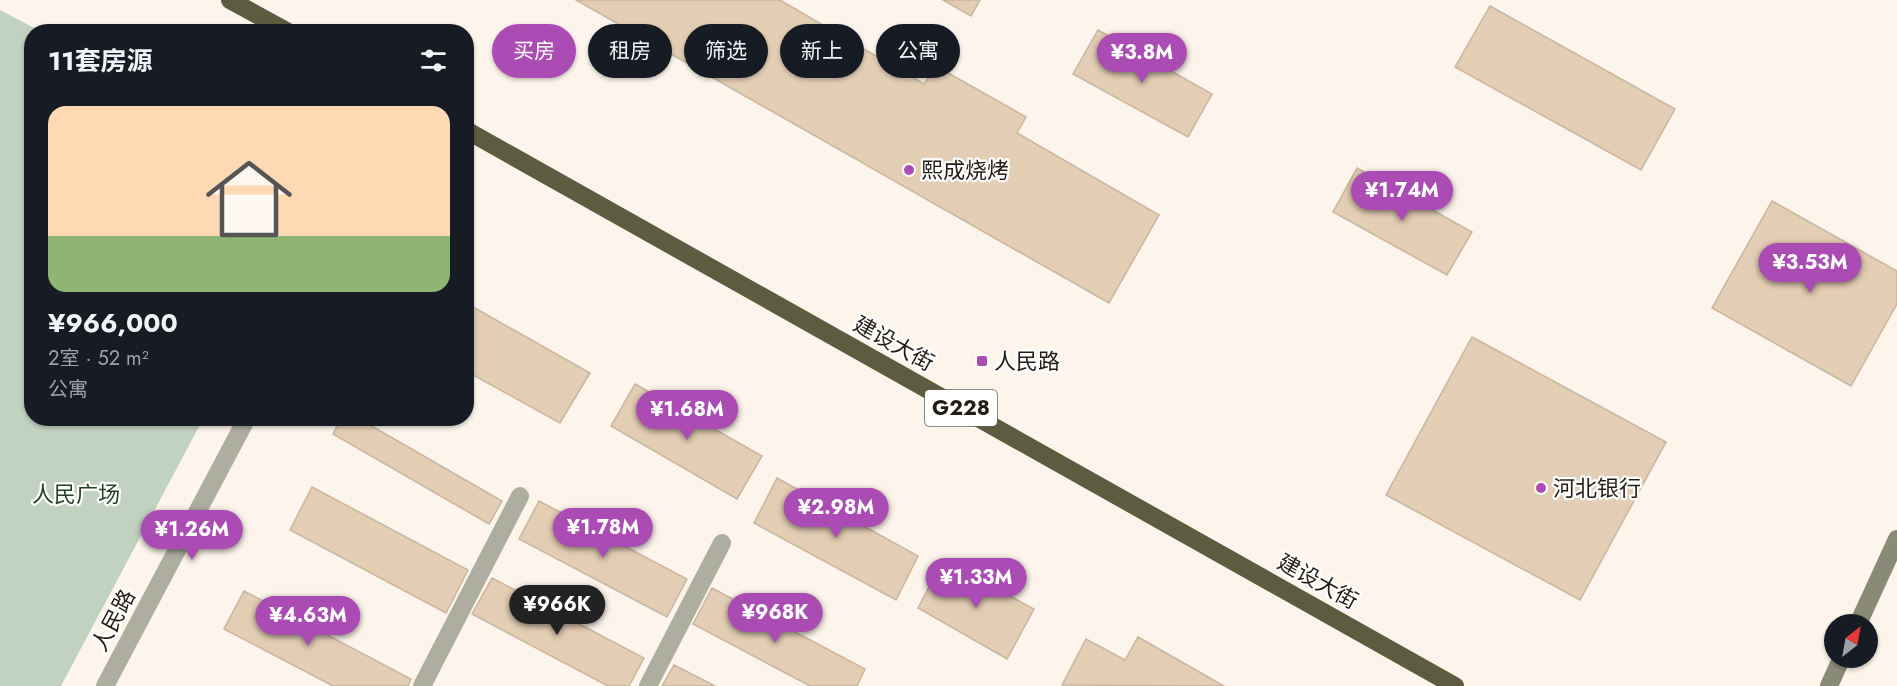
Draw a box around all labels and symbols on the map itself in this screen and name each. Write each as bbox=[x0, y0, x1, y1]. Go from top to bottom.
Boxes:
pin: ¥3.8M bbox=[1100, 33, 1184, 84]
place label: 熙成烧烤 bbox=[921, 154, 1009, 186]
marker: 熙成烧烤 bbox=[902, 163, 916, 177]
pin: ¥1.74M bbox=[1353, 171, 1451, 222]
pin: ¥3.53M bbox=[1761, 243, 1859, 294]
street label: 建设大街 bbox=[848, 308, 940, 378]
place label: 人民路 bbox=[994, 345, 1060, 377]
marker: 人民路 bbox=[975, 354, 989, 368]
pin: ¥1.68M bbox=[638, 390, 736, 441]
road number: G228 bbox=[925, 390, 997, 426]
place label: 河北银行 bbox=[1553, 472, 1641, 504]
park label: 人民广场 bbox=[32, 478, 120, 510]
marker: 河北银行 bbox=[1534, 481, 1548, 495]
pin: ¥2.98M bbox=[787, 488, 885, 539]
pin: ¥1.78M bbox=[554, 508, 652, 559]
pin: ¥1.26M bbox=[143, 510, 241, 561]
street label: 建设大街 bbox=[1272, 546, 1364, 616]
pin: ¥1.33M bbox=[927, 558, 1025, 609]
street label: 人民路 bbox=[83, 583, 143, 657]
pin: ¥966K bbox=[515, 585, 599, 636]
pin: ¥968K bbox=[733, 593, 817, 644]
pin: ¥4.63M bbox=[259, 596, 357, 647]
north arrow bbox=[1824, 614, 1878, 668]

